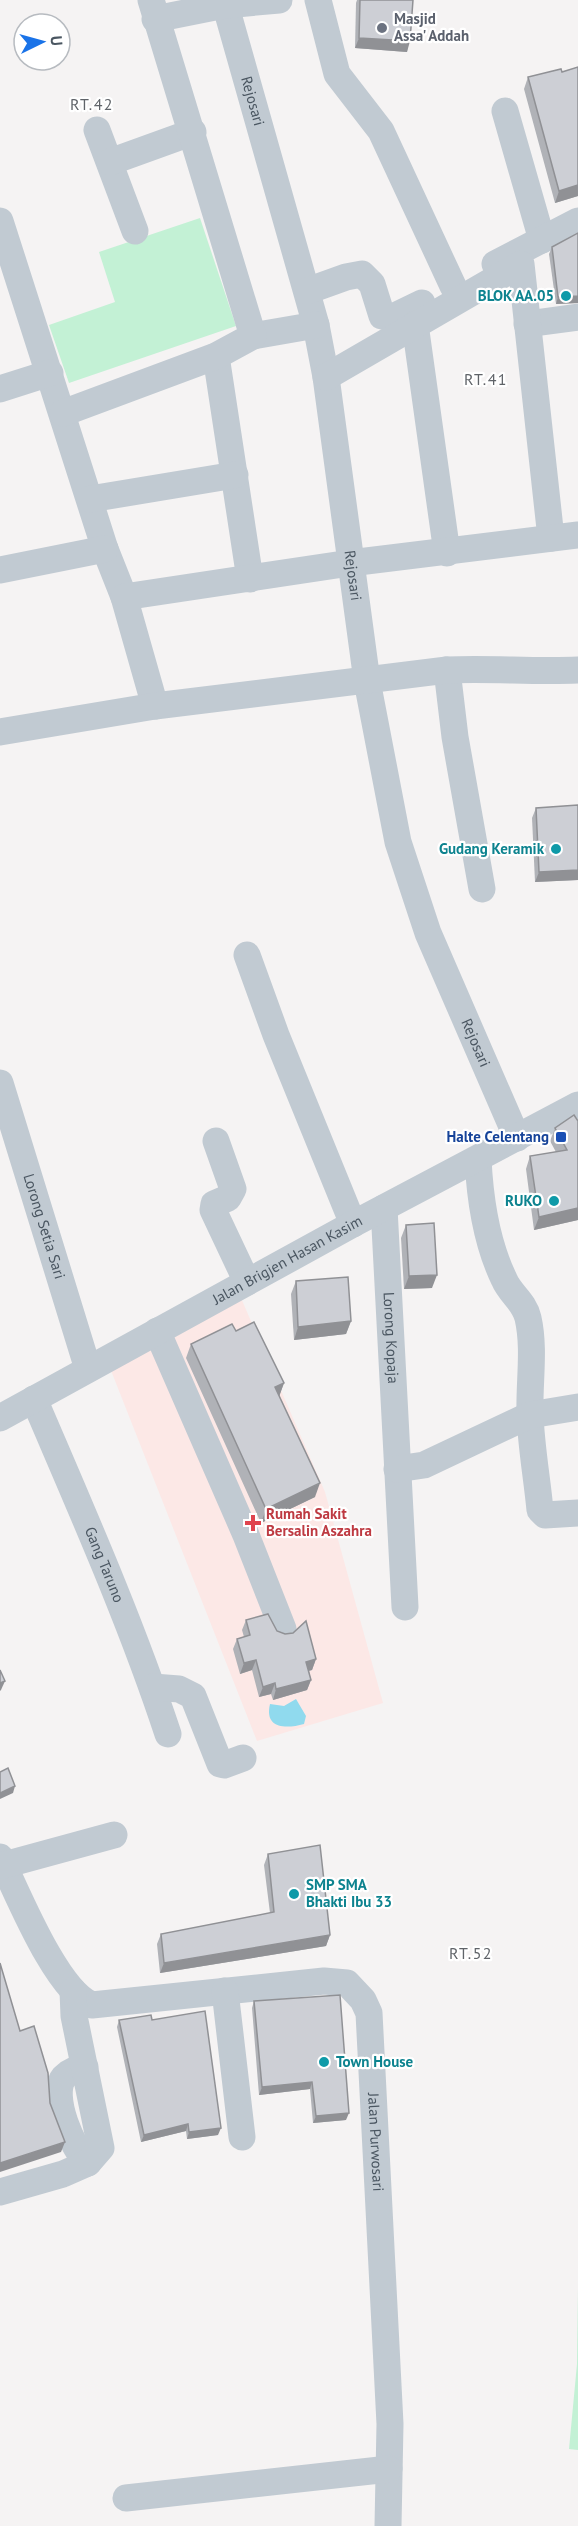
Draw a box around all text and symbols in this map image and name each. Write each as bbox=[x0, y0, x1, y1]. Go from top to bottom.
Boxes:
place label: Masjid Assa' Addah bbox=[394, 9, 469, 45]
north arrow bbox=[12, 12, 72, 72]
marker: Masjid Assa' Addah bbox=[375, 21, 389, 35]
text: U bbox=[47, 35, 67, 47]
street label: Rejosari bbox=[237, 74, 269, 128]
district label: RT.42 bbox=[70, 94, 114, 114]
place label: BLOK AA.05 bbox=[478, 286, 554, 305]
marker: BLOK AA.05 bbox=[559, 289, 573, 303]
district label: RT.41 bbox=[464, 369, 508, 389]
street label: Rejosari bbox=[340, 549, 366, 602]
place label: Gudang Keramik bbox=[439, 839, 545, 858]
marker: Gudang Keramik bbox=[549, 842, 563, 856]
street label: Rejosari bbox=[457, 1016, 495, 1070]
place label: Halte Celentang bbox=[446, 1127, 549, 1146]
marker: Halte Celentang bbox=[554, 1130, 568, 1144]
street label: Lorong Setia Sari bbox=[19, 1171, 70, 1281]
place label: RUKO bbox=[505, 1191, 542, 1210]
marker: RUKO bbox=[547, 1194, 561, 1208]
street label: Jalan Brigjen Hasan Kasim bbox=[208, 1211, 365, 1309]
street label: Lorong Kopaja bbox=[379, 1291, 403, 1384]
place label: Rumah Sakit Bersalin Aszahra bbox=[266, 1504, 372, 1540]
marker: Rumah Sakit Bersalin Aszahra bbox=[244, 1514, 262, 1532]
street label: Gang Taruno bbox=[81, 1524, 129, 1605]
place label: SMP SMA Bhakti Ibu 33 bbox=[306, 1875, 392, 1911]
marker: SMP SMA Bhakti Ibu 33 bbox=[287, 1887, 301, 1901]
district label: RT.52 bbox=[449, 1943, 493, 1963]
place label: Town House bbox=[336, 2052, 414, 2071]
marker: Town House bbox=[317, 2055, 331, 2069]
street label: Jalan Purwosari bbox=[364, 2091, 388, 2192]

